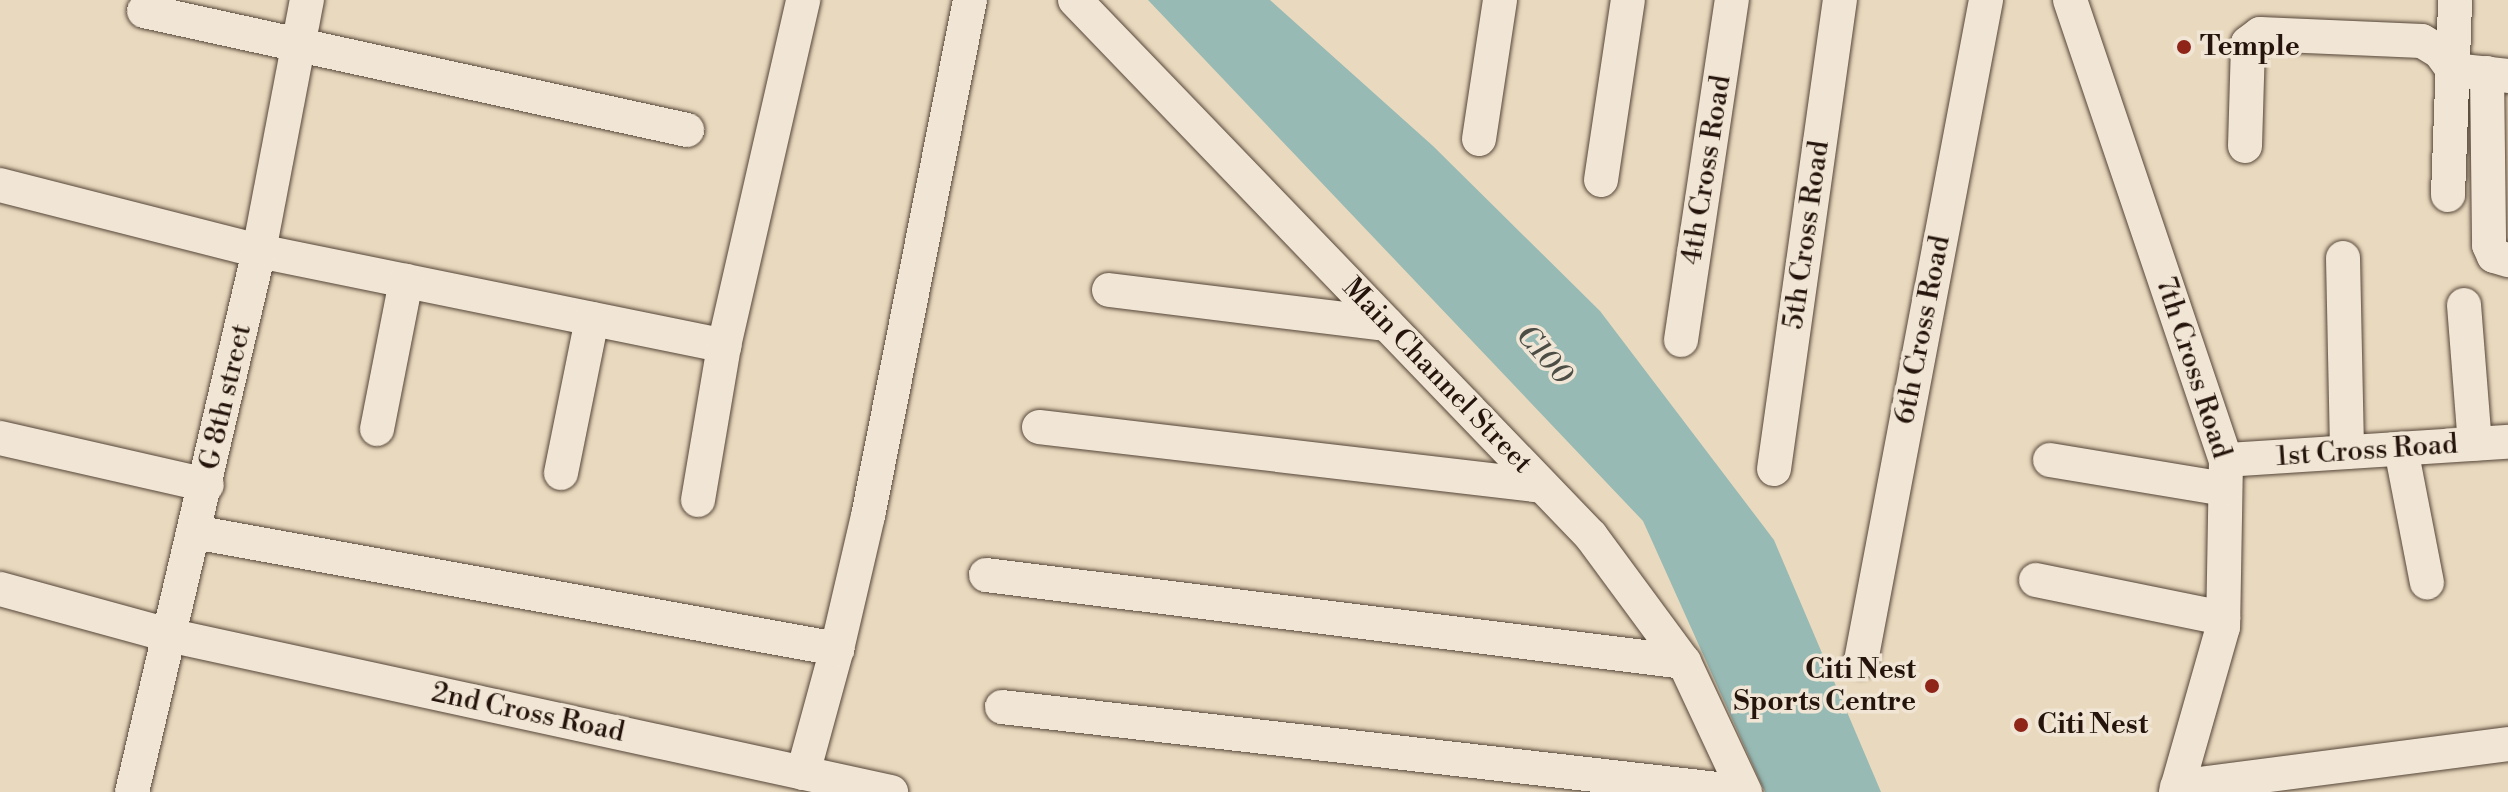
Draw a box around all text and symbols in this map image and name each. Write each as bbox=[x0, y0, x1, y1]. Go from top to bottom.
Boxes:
place label: Temple bbox=[2200, 30, 2300, 64]
marker: Temple bbox=[2175, 38, 2193, 56]
street label: 4th Cross Road bbox=[1675, 73, 1739, 267]
street label: 5th Cross Road bbox=[1777, 139, 1837, 331]
street label: 6th Cross Road bbox=[1888, 233, 1958, 427]
street label: Main Channel Street bbox=[1335, 271, 1539, 481]
street label: 7th Cross Road bbox=[2148, 273, 2238, 463]
water label: C100 bbox=[1508, 318, 1580, 392]
street label: G 8th street bbox=[193, 321, 259, 473]
street label: 1st Cross Road bbox=[2275, 428, 2459, 474]
place label: Citi Nest Sports Centre bbox=[1734, 653, 1916, 719]
street label: 2nd Cross Road bbox=[429, 676, 627, 750]
marker: Citi Nest Sports Centre bbox=[1923, 677, 1941, 695]
place label: Citi Nest bbox=[2037, 708, 2148, 742]
marker: Citi Nest bbox=[2012, 716, 2030, 734]

